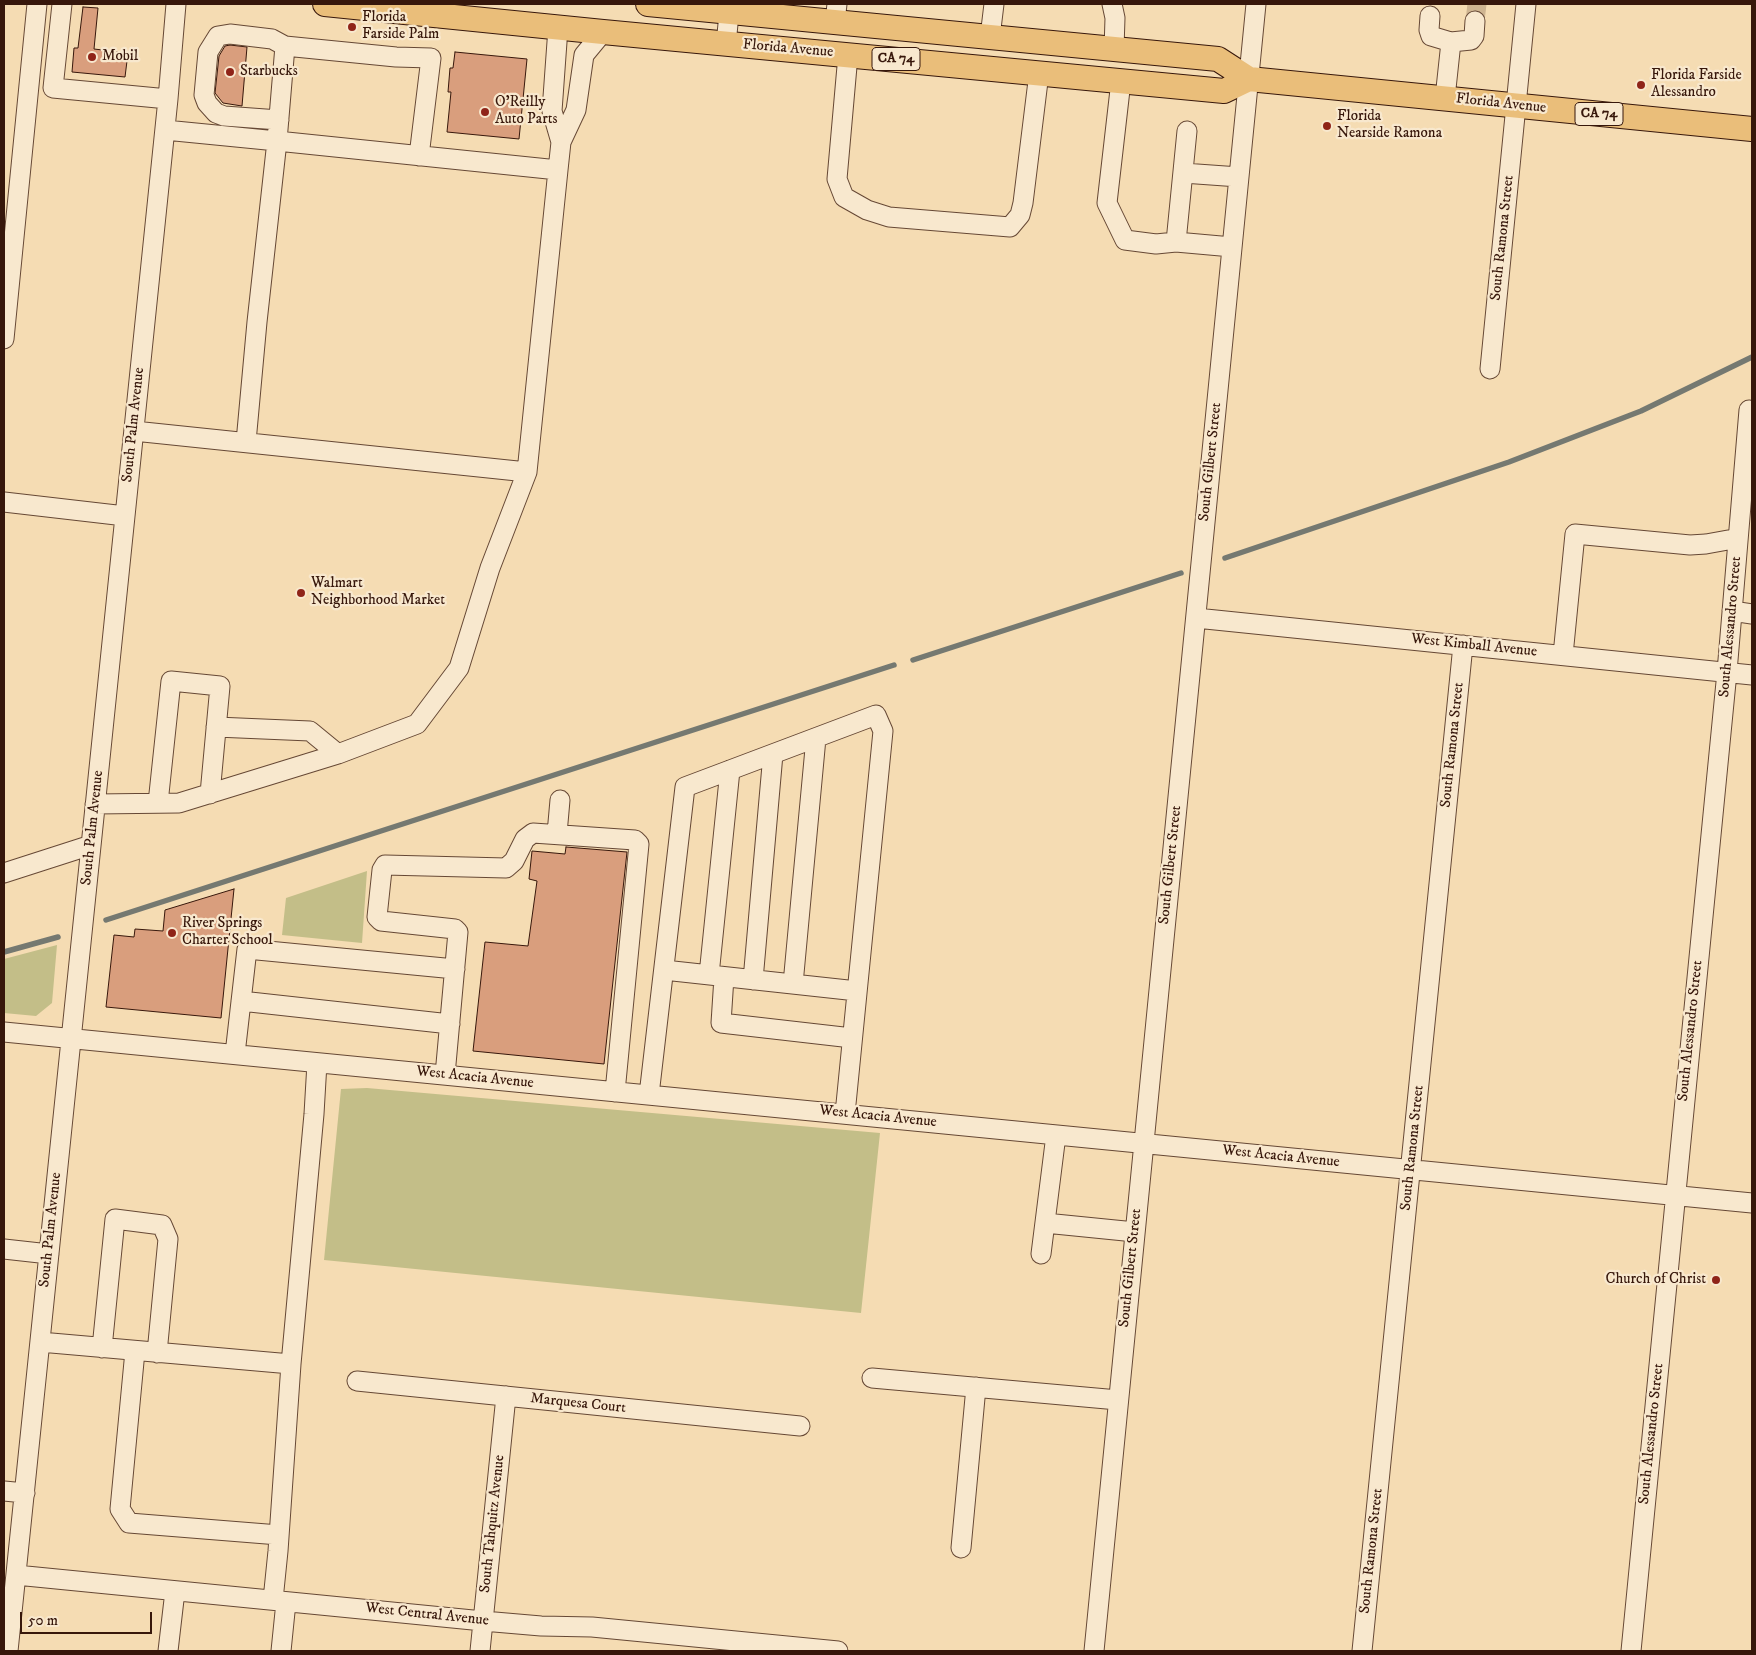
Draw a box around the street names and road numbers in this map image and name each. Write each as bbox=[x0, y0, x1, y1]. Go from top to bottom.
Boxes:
street label: Florida Avenue bbox=[742, 36, 834, 62]
road number: CA 74 bbox=[872, 48, 920, 70]
street label: Florida Avenue bbox=[1455, 90, 1547, 118]
road number: CA 74 bbox=[1575, 102, 1623, 126]
street label: South Ramona Street bbox=[1487, 174, 1519, 302]
street label: South Palm Avenue bbox=[119, 367, 149, 483]
street label: South Gilbert Street bbox=[1196, 402, 1226, 522]
street label: South Alessandro Street bbox=[1716, 556, 1746, 698]
street label: West Kimball Avenue bbox=[1410, 630, 1538, 662]
street label: South Ramona Street bbox=[1437, 681, 1469, 809]
street label: South Palm Avenue bbox=[78, 770, 108, 886]
street label: South Gilbert Street bbox=[1156, 805, 1186, 925]
street label: South Alessandro Street bbox=[1675, 960, 1707, 1102]
street label: West Acacia Avenue bbox=[415, 1063, 535, 1093]
street label: South Ramona Street bbox=[1397, 1084, 1429, 1212]
street label: West Acacia Avenue bbox=[818, 1102, 938, 1132]
street label: West Acacia Avenue bbox=[1221, 1142, 1341, 1172]
street label: South Palm Avenue bbox=[36, 1172, 66, 1288]
street label: South Gilbert Street bbox=[1116, 1208, 1146, 1328]
street label: South Alessandro Street bbox=[1636, 1363, 1668, 1505]
street label: Marquesa Court bbox=[529, 1390, 627, 1418]
street label: South Tahquitz Avenue bbox=[477, 1454, 509, 1594]
street label: South Ramona Street bbox=[1356, 1487, 1388, 1615]
street label: West Central Avenue bbox=[364, 1600, 490, 1630]

